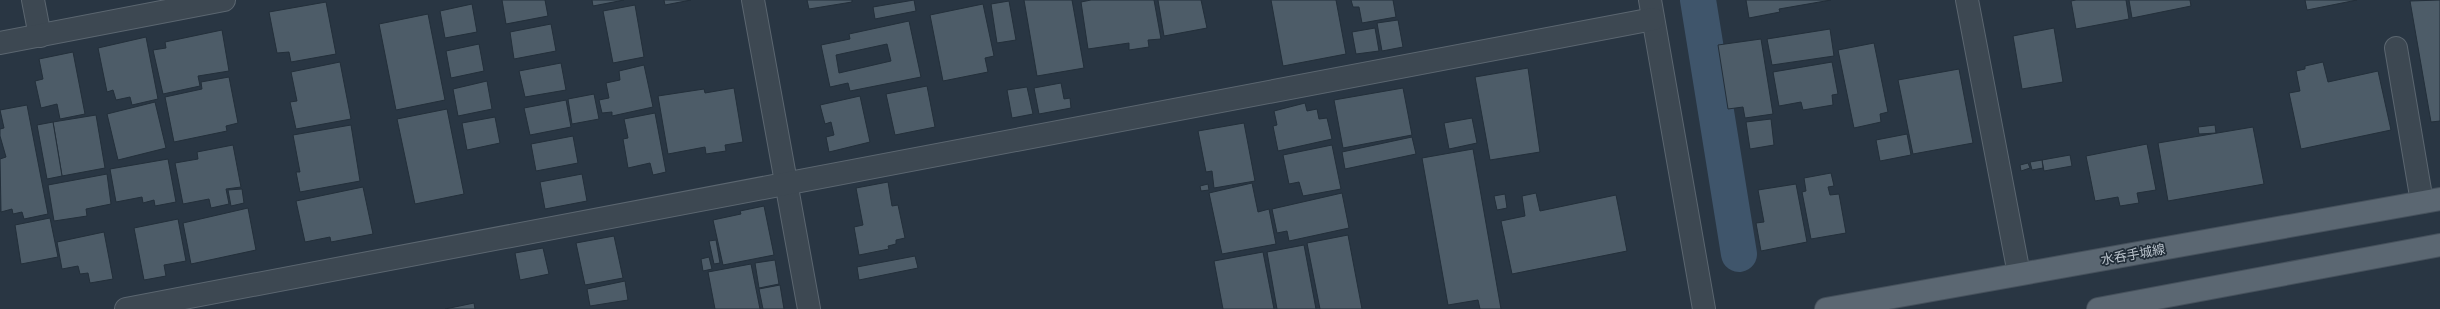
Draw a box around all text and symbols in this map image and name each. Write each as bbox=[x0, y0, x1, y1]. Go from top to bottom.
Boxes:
street label: 水呑手城線 bbox=[2100, 240, 2166, 268]

